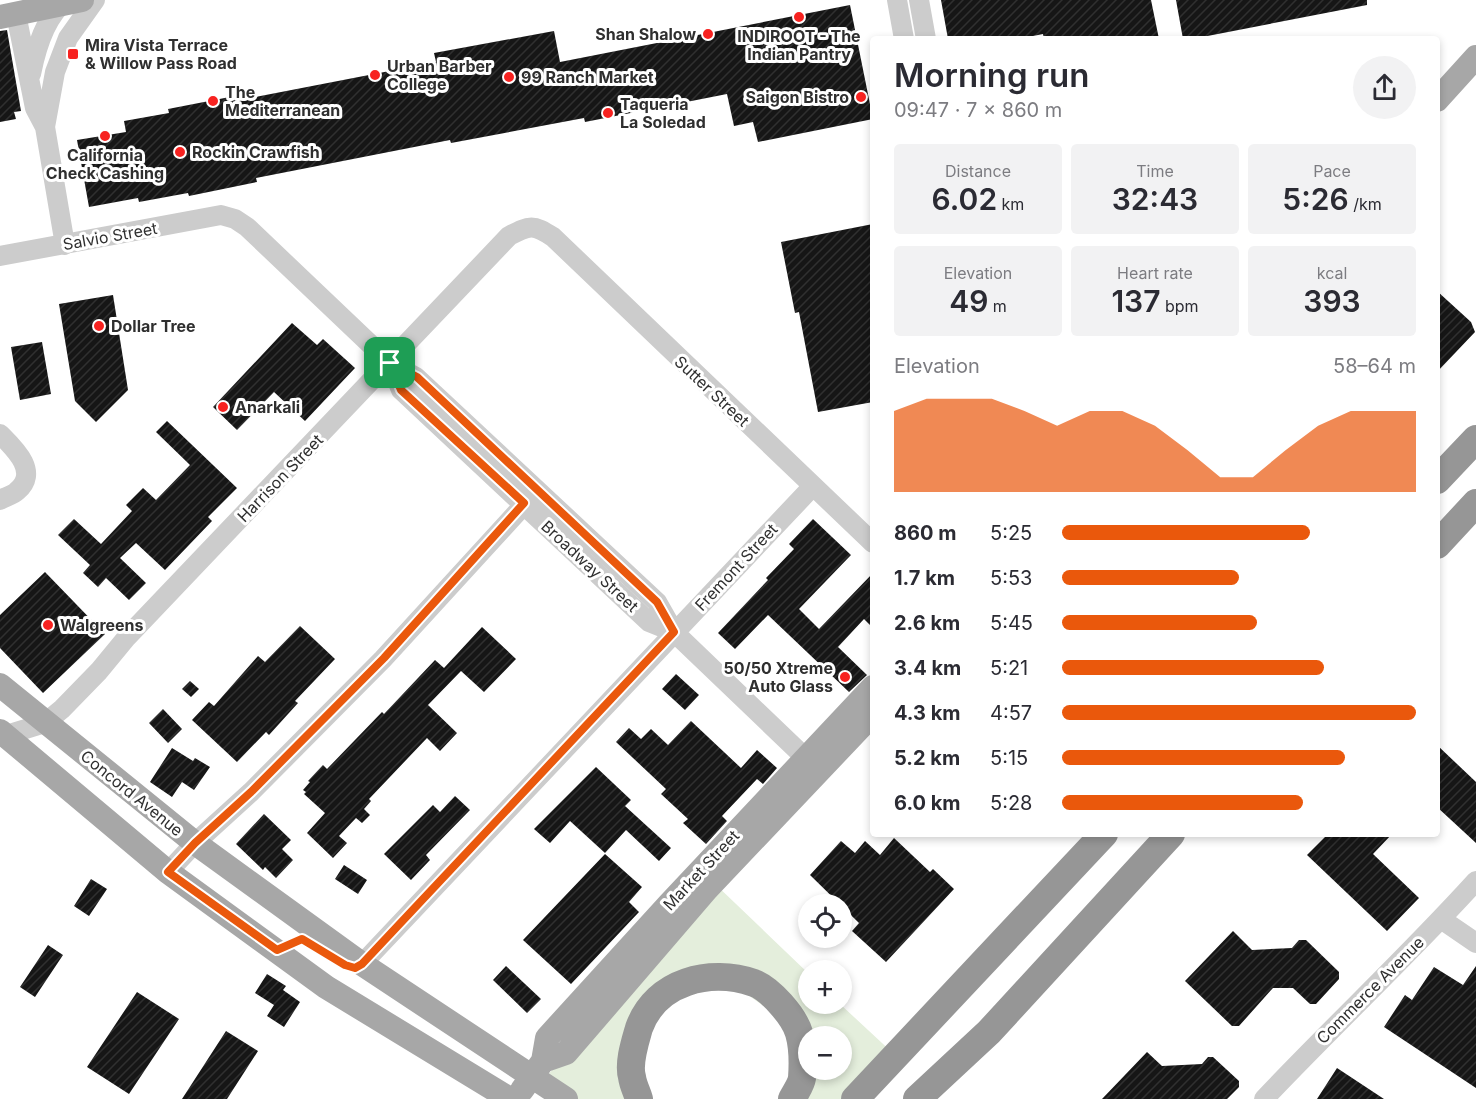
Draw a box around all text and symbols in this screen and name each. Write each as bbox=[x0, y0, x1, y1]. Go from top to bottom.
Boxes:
marker: INDIROOT - The Indian Pantry bbox=[792, 10, 806, 24]
place label: Shan Shalow bbox=[595, 24, 696, 44]
place label: INDIROOT - The Indian Pantry bbox=[737, 26, 861, 64]
marker: Shan Shalow bbox=[701, 27, 715, 41]
place label: Mira Vista Terrace & Willow Pass Road bbox=[85, 35, 237, 73]
marker: Mira Vista Terrace & Willow Pass Road bbox=[66, 47, 80, 61]
text: Morning run bbox=[894, 55, 1089, 95]
place label: Urban Barber College bbox=[387, 56, 492, 94]
button: share bbox=[1353, 56, 1416, 119]
place label: 99 Ranch Market bbox=[521, 67, 654, 87]
marker: Urban Barber College bbox=[368, 68, 382, 82]
marker: 99 Ranch Market bbox=[502, 70, 516, 84]
place label: The Mediterranean bbox=[225, 82, 340, 120]
place label: Saigon Bistro bbox=[746, 87, 849, 107]
marker: Saigon Bistro bbox=[854, 90, 868, 104]
marker: The Mediterranean bbox=[206, 94, 220, 108]
place label: Taqueria La Soledad bbox=[620, 94, 706, 132]
text: 09:47 · 7 × 860 m bbox=[894, 98, 1062, 122]
marker: Taqueria La Soledad bbox=[601, 106, 615, 120]
marker: California Check Cashing bbox=[98, 129, 112, 143]
place label: Rockin Crawfish bbox=[192, 142, 320, 162]
place label: California Check Cashing bbox=[46, 145, 164, 183]
marker: Rockin Crawfish bbox=[173, 145, 187, 159]
text: Distance bbox=[945, 161, 1011, 181]
text: Time bbox=[1136, 161, 1174, 181]
text: Pace bbox=[1313, 161, 1351, 181]
text: 6.02 bbox=[932, 181, 997, 217]
text: 32:43 bbox=[1112, 181, 1198, 217]
text: 5:26 bbox=[1282, 181, 1349, 217]
text: km bbox=[997, 194, 1024, 214]
text: /km bbox=[1349, 194, 1382, 214]
street label: Salvio Street bbox=[61, 218, 159, 254]
text: Elevation bbox=[944, 263, 1012, 283]
text: Heart rate bbox=[1117, 263, 1193, 283]
text: kcal bbox=[1317, 263, 1347, 283]
text: 49 bbox=[949, 283, 988, 319]
text: 137 bbox=[1111, 283, 1160, 319]
text: 393 bbox=[1303, 283, 1361, 319]
text: m bbox=[988, 296, 1007, 316]
text: bpm bbox=[1160, 296, 1199, 316]
place label: Dollar Tree bbox=[111, 316, 196, 336]
marker: Dollar Tree bbox=[92, 319, 106, 333]
pin bbox=[364, 337, 415, 388]
icon: arrive bbox=[373, 346, 406, 379]
street label: Sutter Street bbox=[671, 351, 753, 431]
text: Elevation bbox=[894, 354, 980, 378]
text: 58–64 m bbox=[1333, 354, 1416, 378]
place label: Anarkali bbox=[235, 397, 300, 417]
marker: Anarkali bbox=[216, 400, 230, 414]
street label: Harrison Street bbox=[233, 430, 327, 526]
street label: Broadway Street bbox=[537, 516, 643, 616]
street label: Fremont Street bbox=[690, 519, 782, 615]
text: 860 m bbox=[894, 521, 956, 545]
text: 5:25 bbox=[990, 521, 1032, 545]
text: 1.7 km bbox=[894, 566, 955, 590]
text: 5:53 bbox=[990, 566, 1032, 590]
text: 2.6 km bbox=[894, 611, 960, 635]
text: 5:45 bbox=[990, 611, 1033, 635]
place label: Walgreens bbox=[60, 615, 144, 635]
marker: Walgreens bbox=[41, 618, 55, 632]
text: 3.4 km bbox=[894, 656, 961, 680]
text: 5:21 bbox=[990, 656, 1028, 680]
place label: 50/50 Xtreme Auto Glass bbox=[724, 658, 833, 696]
marker: 50/50 Xtreme Auto Glass bbox=[838, 670, 852, 684]
text: 4.3 km bbox=[894, 701, 961, 725]
text: 4:57 bbox=[990, 701, 1032, 725]
street label: Concord Avenue bbox=[77, 746, 187, 840]
text: 5.2 km bbox=[894, 746, 960, 770]
text: 5:15 bbox=[990, 746, 1028, 770]
text: 6.0 km bbox=[894, 791, 961, 815]
text: 5:28 bbox=[990, 791, 1033, 815]
street label: Market Street bbox=[659, 826, 743, 914]
map controls bbox=[798, 894, 852, 1080]
button: locate bbox=[798, 894, 852, 948]
street label: Commerce Avenue bbox=[1312, 932, 1428, 1048]
button: + bbox=[798, 960, 852, 1014]
button: − bbox=[798, 1026, 852, 1080]

